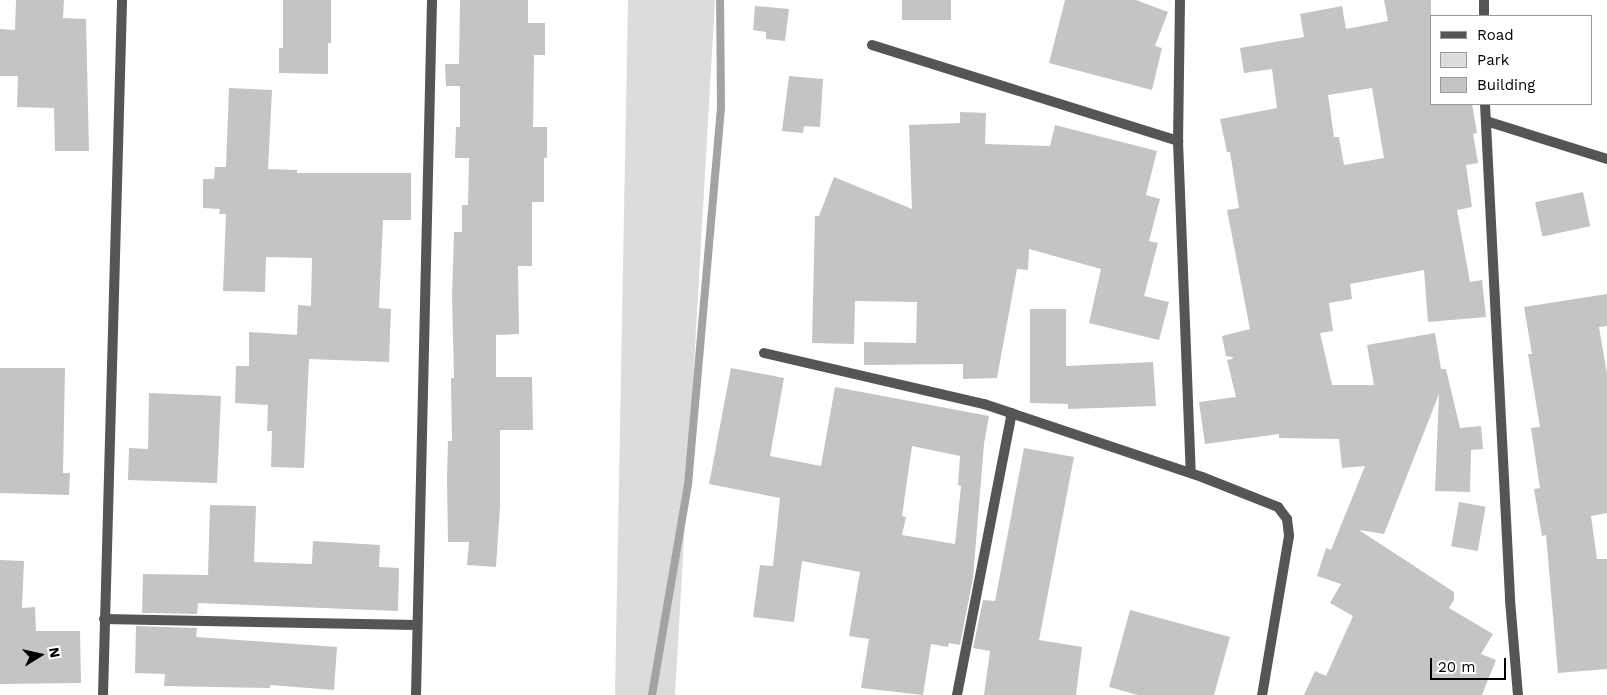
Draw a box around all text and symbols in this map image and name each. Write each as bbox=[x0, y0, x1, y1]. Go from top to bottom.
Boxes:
legend bbox=[1430, 15, 1592, 105]
text: Road bbox=[1477, 26, 1514, 44]
text: Park bbox=[1477, 51, 1509, 69]
text: Building bbox=[1477, 76, 1535, 94]
north arrow bbox=[15, 630, 65, 680]
text: N bbox=[46, 646, 64, 659]
scale bar bbox=[1432, 648, 1508, 680]
text: 20 m bbox=[1438, 658, 1476, 676]

